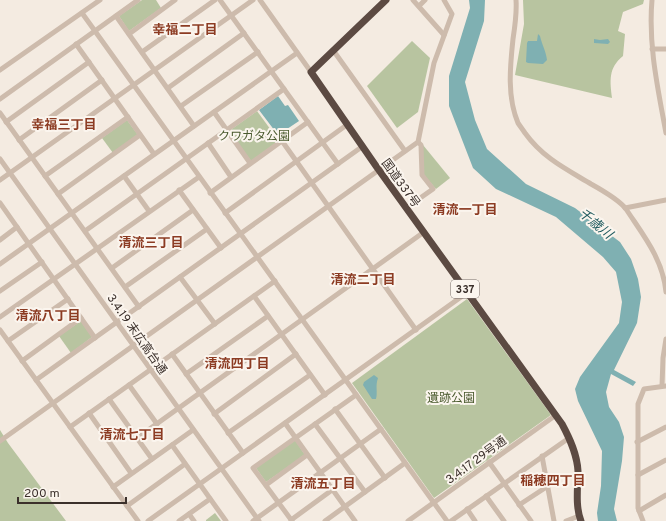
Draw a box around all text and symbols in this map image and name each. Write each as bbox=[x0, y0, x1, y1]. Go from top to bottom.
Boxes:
district label: 幸福二丁目 bbox=[152, 23, 218, 39]
district label: 幸福三丁目 bbox=[31, 118, 97, 134]
park label: クワガタ公園 bbox=[218, 129, 290, 145]
street label: 国道337号 bbox=[377, 156, 423, 211]
district label: 清流一丁目 bbox=[432, 203, 498, 219]
water label: 千歳川 bbox=[575, 206, 616, 244]
district label: 清流三丁目 bbox=[118, 236, 184, 252]
district label: 清流二丁目 bbox=[330, 273, 396, 289]
road number: 337 bbox=[451, 280, 479, 298]
street label: 3.4.19 末広高台通 bbox=[103, 291, 170, 378]
district label: 清流八丁目 bbox=[15, 309, 81, 325]
district label: 清流四丁目 bbox=[204, 357, 270, 373]
park label: 遺跡公園 bbox=[427, 391, 475, 407]
district label: 清流七丁目 bbox=[99, 428, 165, 444]
street label: 3.4.17 29号通 bbox=[443, 433, 510, 488]
district label: 稲穂四丁目 bbox=[520, 474, 586, 490]
district label: 清流五丁目 bbox=[290, 477, 356, 493]
scale bar bbox=[18, 479, 126, 505]
text: 200 m bbox=[24, 486, 60, 502]

